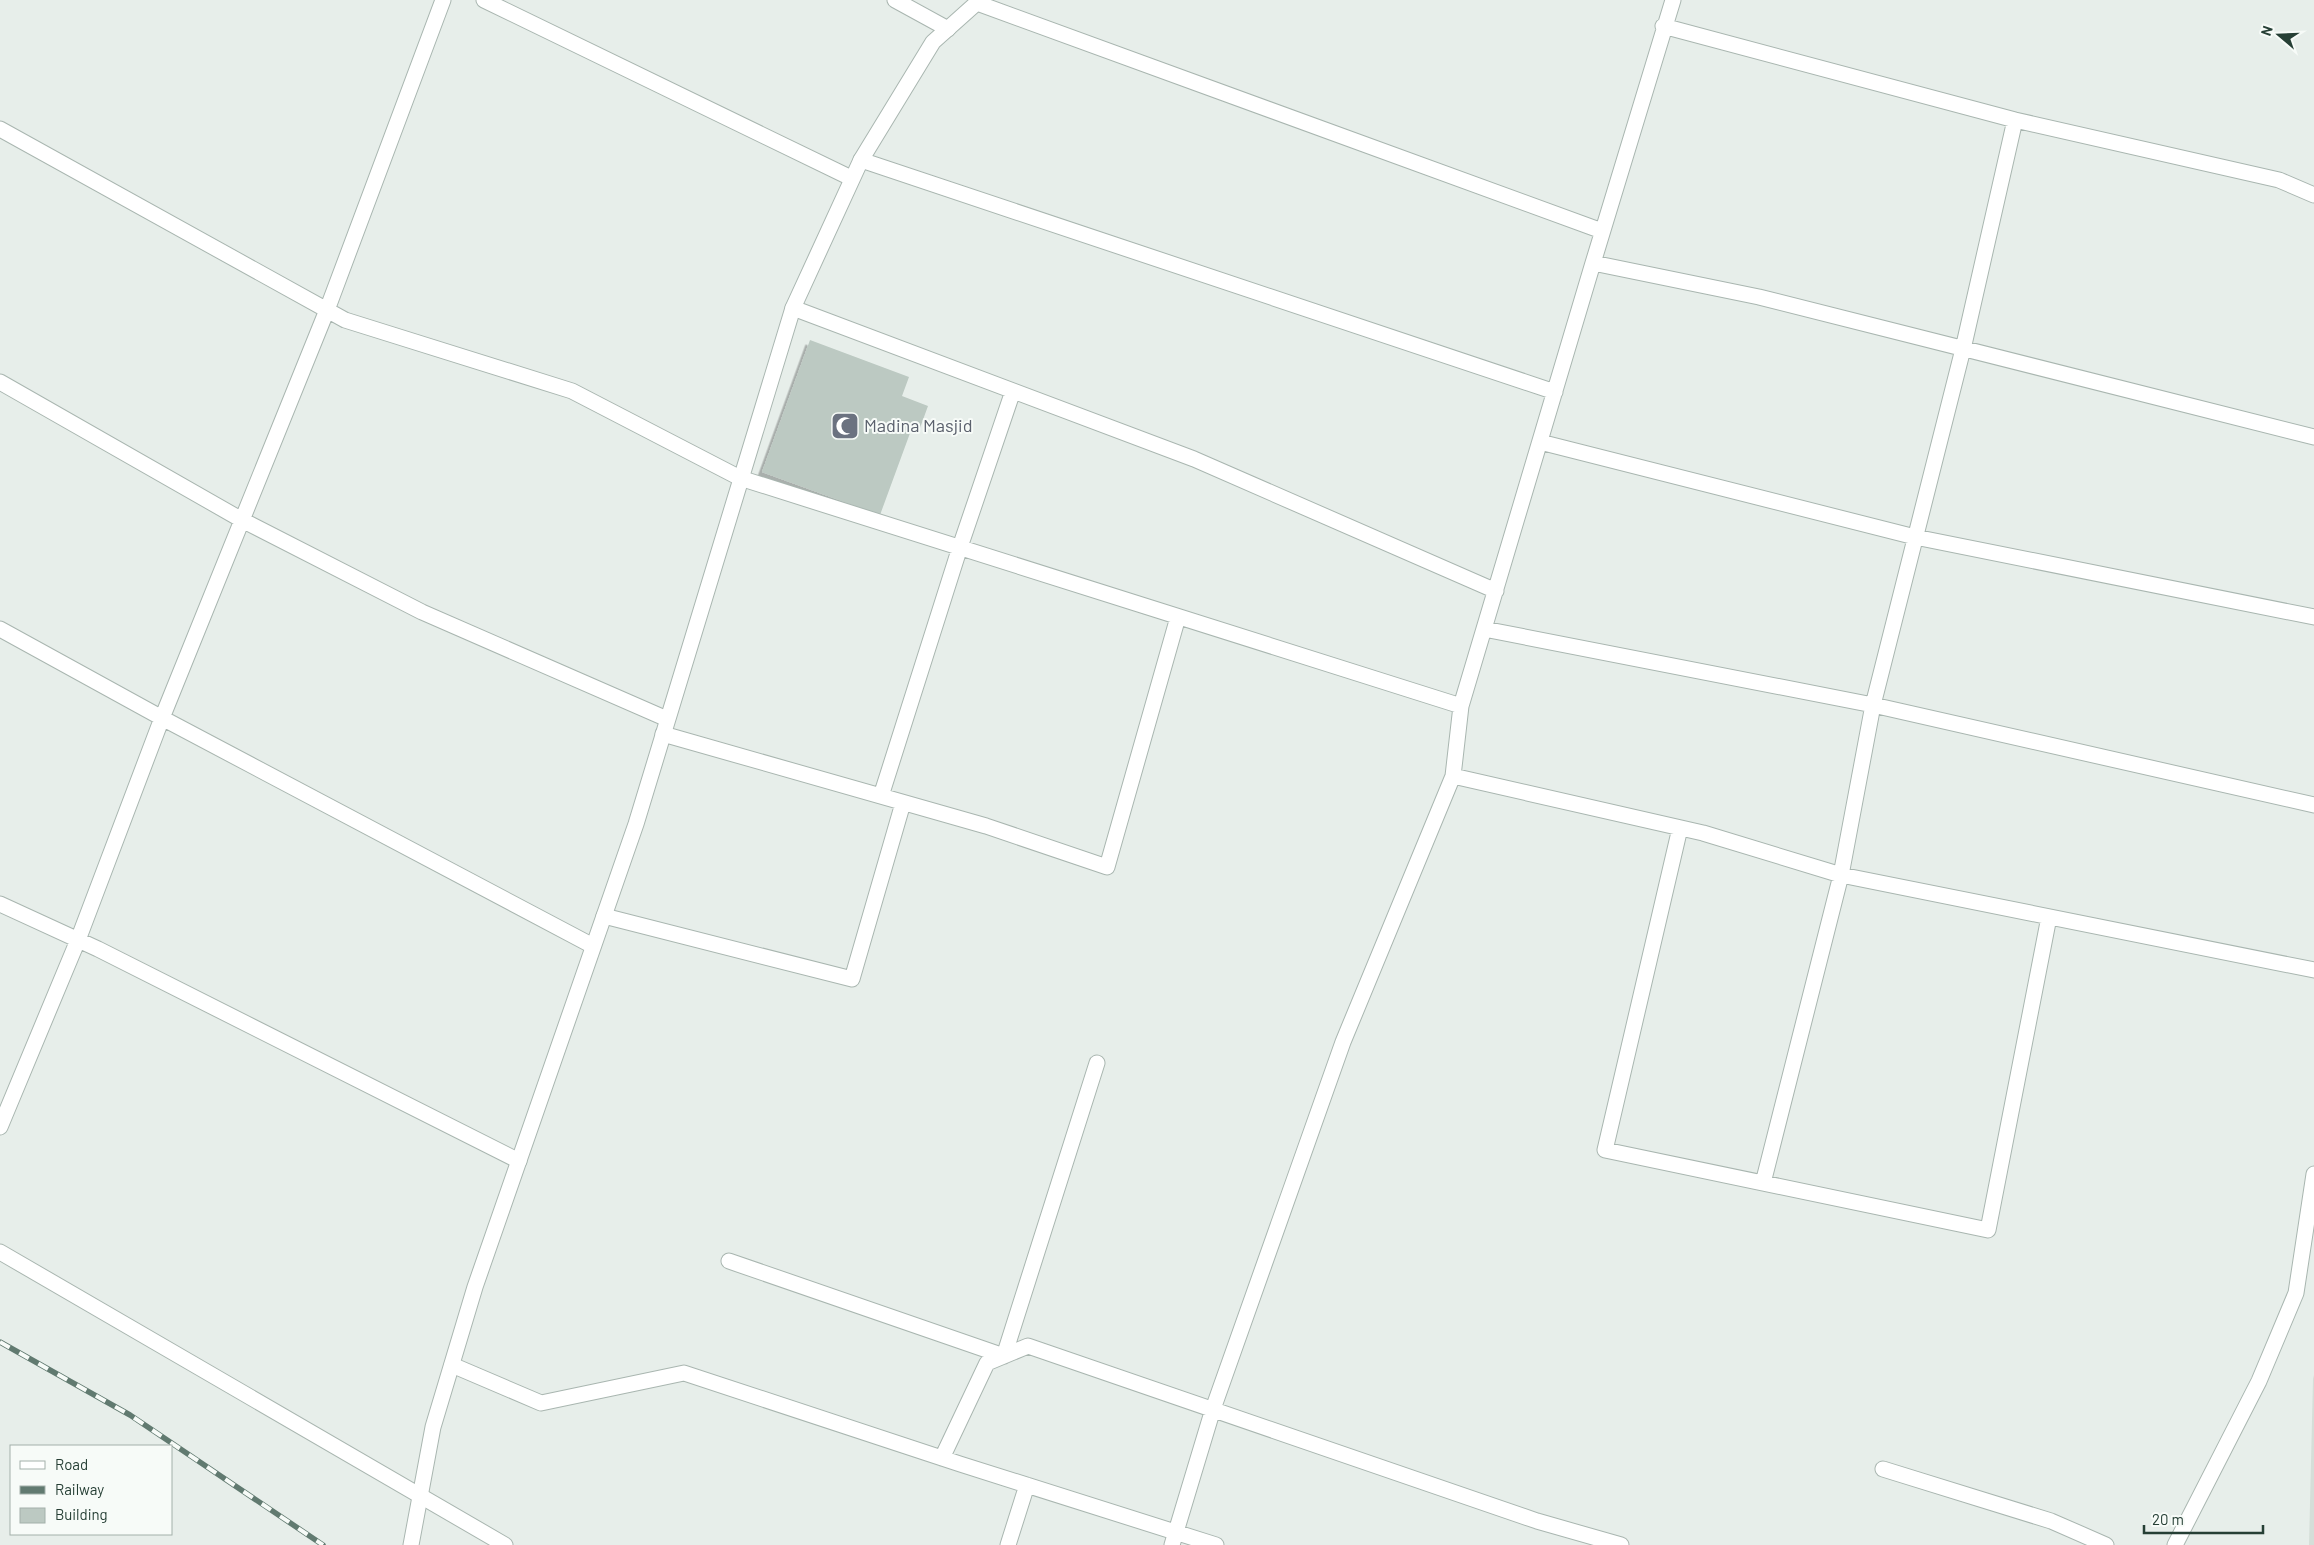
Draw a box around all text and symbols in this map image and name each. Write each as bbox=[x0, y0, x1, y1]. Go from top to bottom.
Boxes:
north arrow bbox=[2254, 10, 2304, 60]
text: N bbox=[2257, 23, 2276, 38]
mosque icon: Madina Masjid bbox=[830, 411, 860, 441]
place label: Madina Masjid bbox=[864, 414, 973, 436]
legend bbox=[10, 1445, 172, 1535]
text: Road bbox=[55, 1455, 88, 1473]
text: Railway bbox=[55, 1480, 104, 1498]
scale bar bbox=[2144, 1502, 2263, 1534]
text: Building bbox=[55, 1505, 108, 1523]
text: 20 m bbox=[2152, 1510, 2184, 1528]

